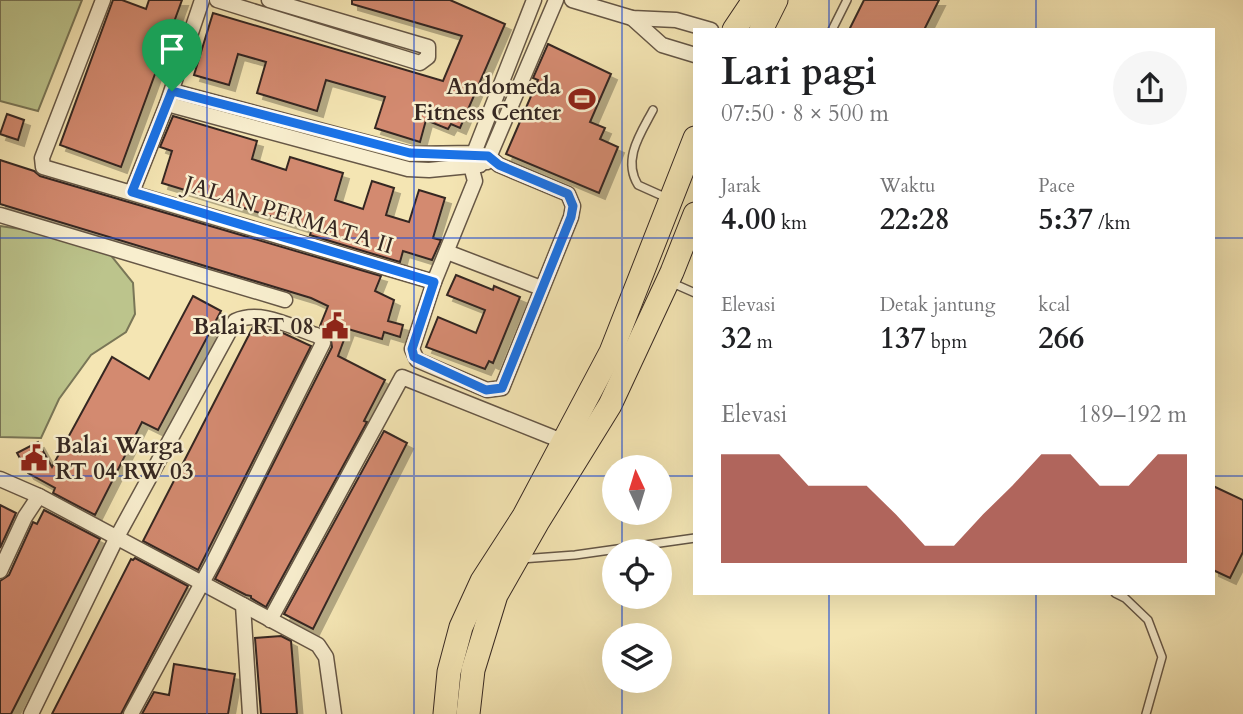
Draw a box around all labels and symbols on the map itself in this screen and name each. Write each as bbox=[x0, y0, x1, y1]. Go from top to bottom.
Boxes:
pin bbox=[142, 19, 202, 91]
place label: Andomeda Fitness Center bbox=[413, 71, 562, 128]
sports icon: Andomeda Fitness Center bbox=[567, 84, 597, 114]
street label: JALAN PERMATA II bbox=[178, 168, 397, 262]
place label: Balai RT 08 bbox=[193, 311, 314, 342]
public building icon: Balai RT 08 bbox=[320, 311, 350, 341]
place label: Balai Warga RT 04 RW 03 bbox=[55, 430, 194, 487]
public building icon: Balai Warga RT 04 RW 03 bbox=[19, 443, 49, 473]
north arrow bbox=[602, 455, 672, 525]

